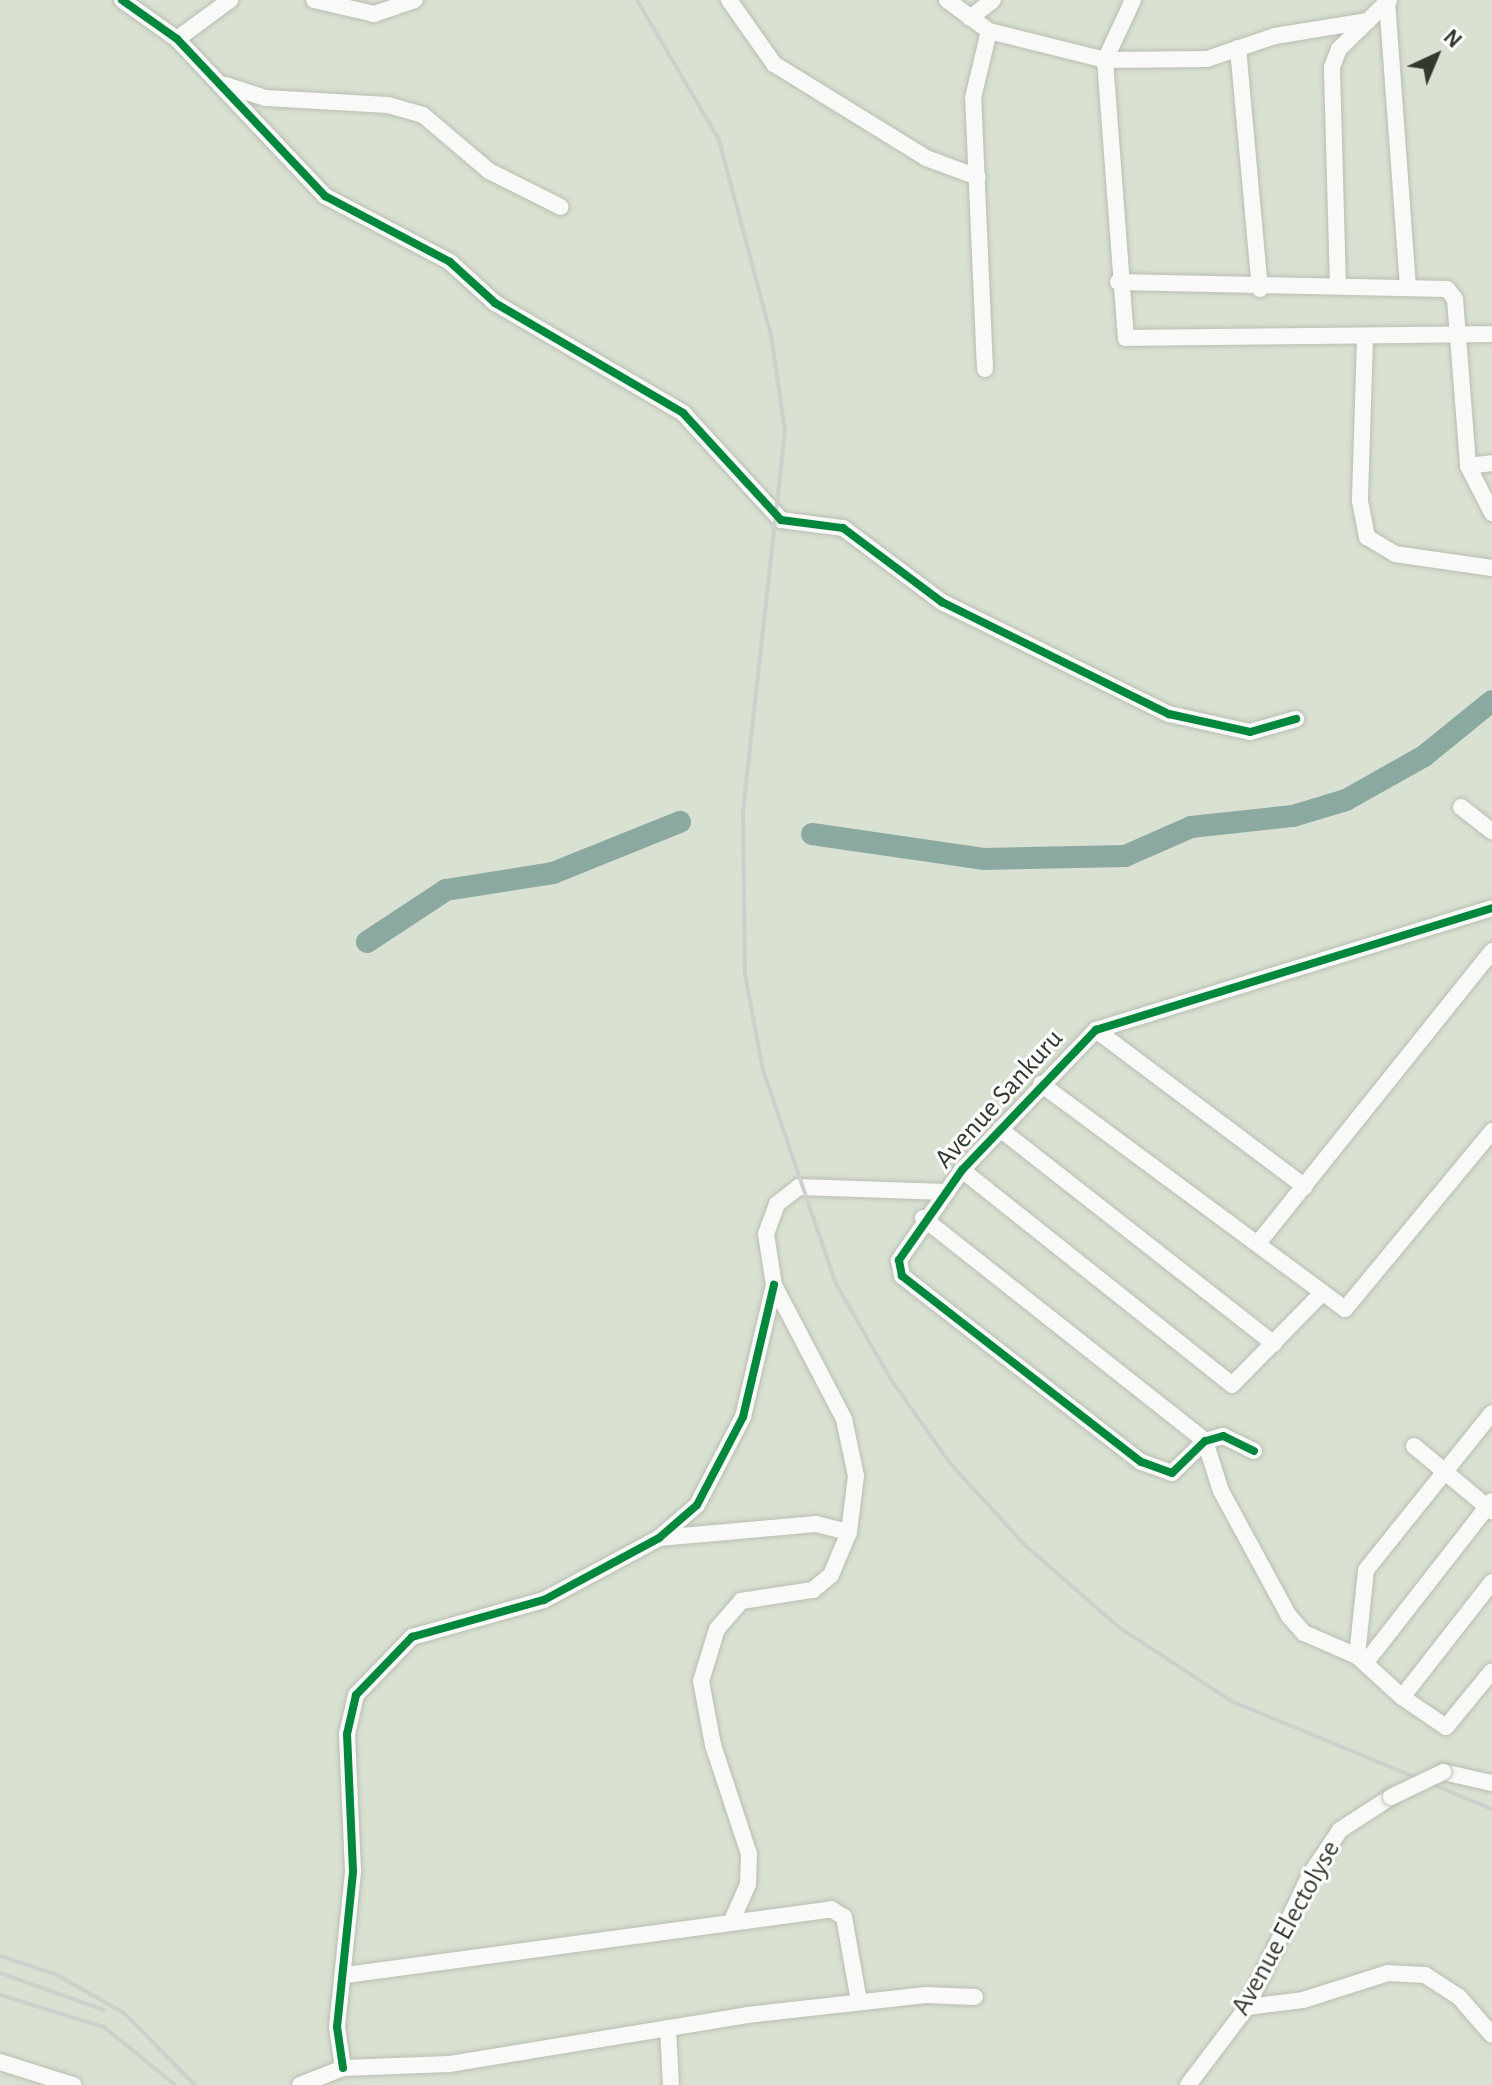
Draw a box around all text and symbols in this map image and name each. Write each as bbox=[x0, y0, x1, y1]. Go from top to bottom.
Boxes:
north arrow bbox=[1396, 16, 1476, 96]
text: N bbox=[1440, 26, 1466, 52]
street label: Avenue Sankuru bbox=[928, 1022, 1070, 1176]
street label: Avenue Electolyse bbox=[1224, 1835, 1348, 2021]

